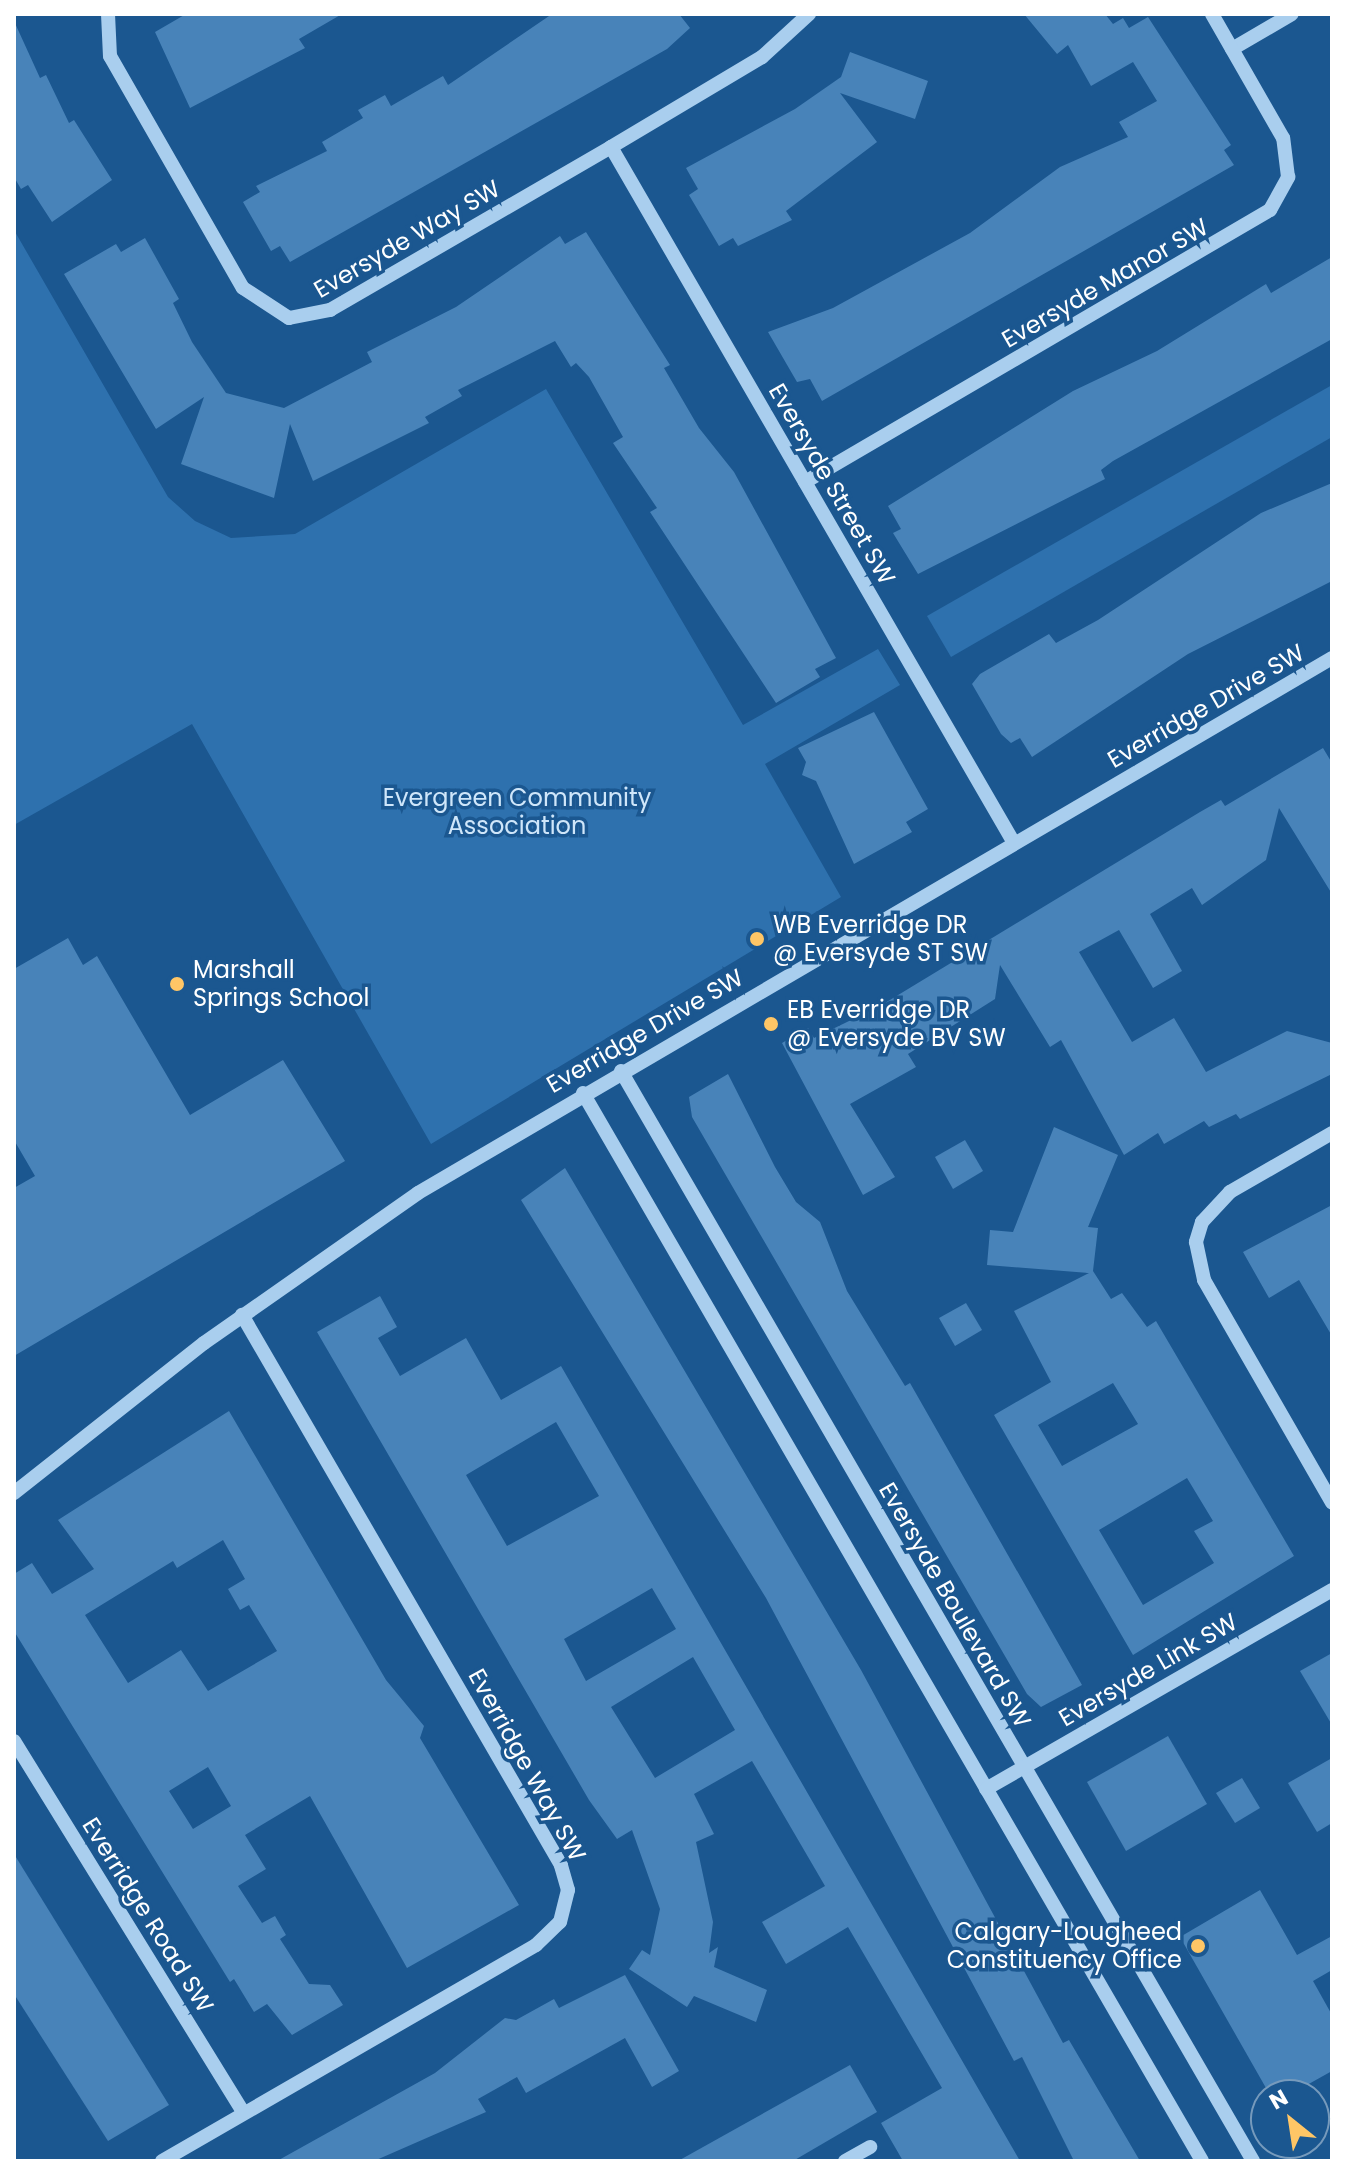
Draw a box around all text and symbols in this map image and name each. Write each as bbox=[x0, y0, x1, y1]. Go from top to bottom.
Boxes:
street label: Eversyde Way SW bbox=[309, 174, 505, 304]
street label: Eversyde Manor SW bbox=[997, 212, 1213, 354]
street label: Eversyde Street SW bbox=[763, 378, 901, 590]
street label: Everridge Drive SW bbox=[1103, 638, 1309, 774]
park label: Evergreen Community Association bbox=[383, 784, 651, 840]
place label: WB Everridge DR @ Eversyde ST SW bbox=[773, 911, 988, 967]
marker: WB Everridge DR @ Eversyde ST SW bbox=[748, 930, 766, 948]
place label: Marshall Springs School bbox=[193, 956, 369, 1012]
street label: Everridge Drive SW bbox=[542, 963, 748, 1099]
marker: Marshall Springs School bbox=[168, 975, 186, 993]
place label: EB Everridge DR @ Eversyde BV SW bbox=[787, 996, 1006, 1052]
marker: EB Everridge DR @ Eversyde BV SW bbox=[762, 1015, 780, 1033]
street label: Eversyde Boulevard SW bbox=[873, 1477, 1037, 1733]
street label: Eversyde Link SW bbox=[1054, 1607, 1242, 1733]
street label: Everridge Way SW bbox=[462, 1664, 592, 1866]
street label: Everridge Road SW bbox=[76, 1812, 220, 2018]
place label: Calgary-Lougheed Constituency Office bbox=[947, 1918, 1182, 1974]
marker: Calgary-Lougheed Constituency Office bbox=[1189, 1937, 1207, 1955]
north arrow bbox=[1250, 2079, 1330, 2159]
text: N bbox=[1264, 2082, 1294, 2117]

